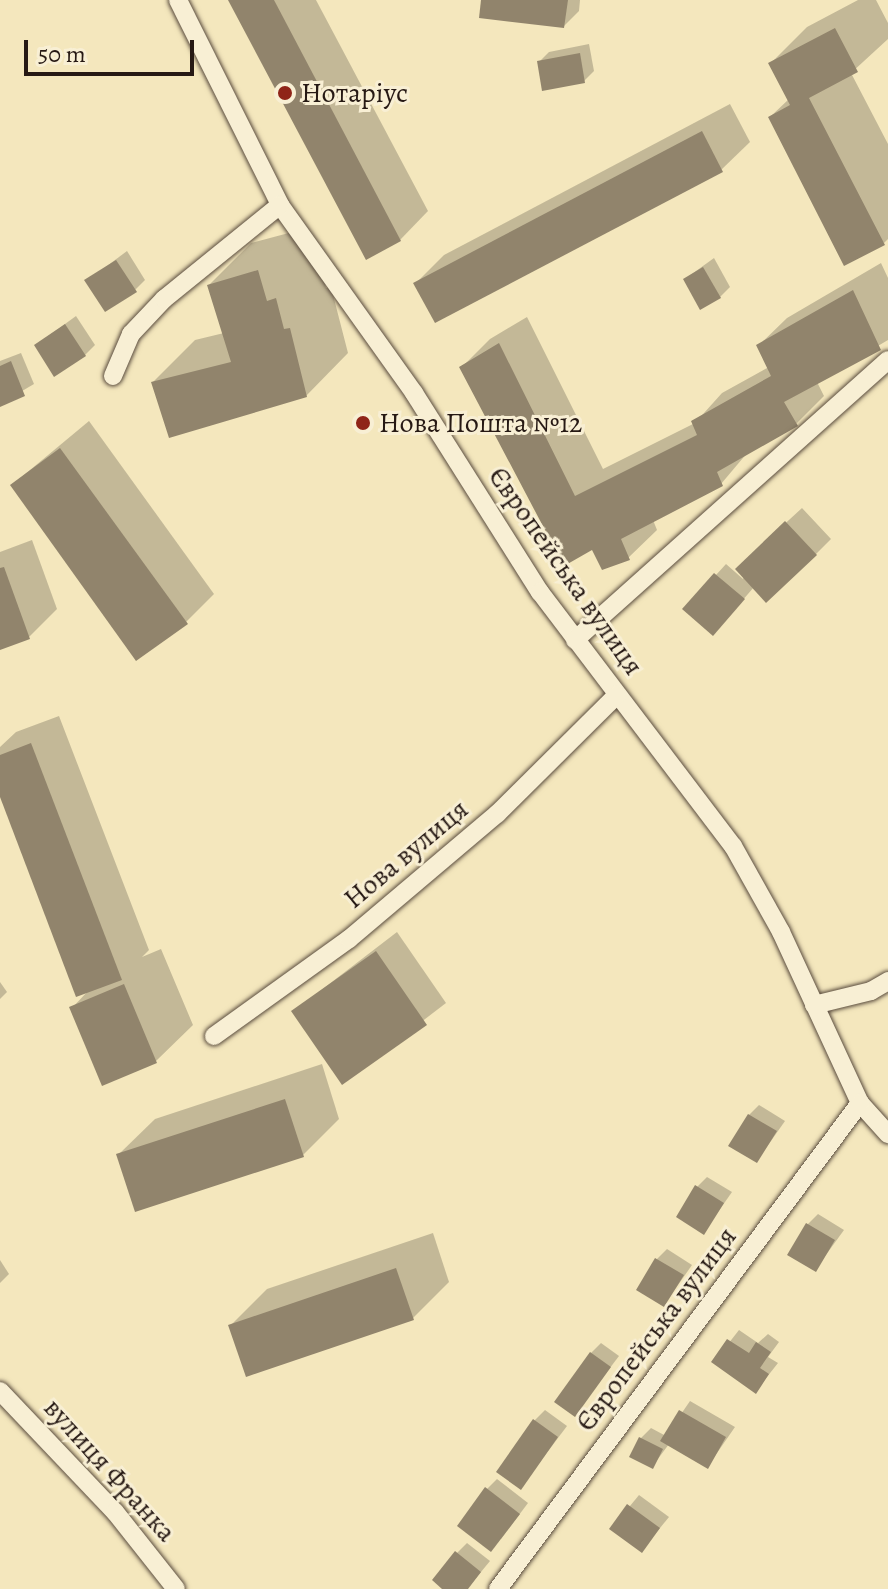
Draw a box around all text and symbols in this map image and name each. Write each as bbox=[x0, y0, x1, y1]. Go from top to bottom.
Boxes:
scale bar bbox=[28, 24, 198, 74]
text: 50 m bbox=[38, 38, 86, 70]
place label: Нотаріус bbox=[301, 76, 408, 110]
marker: Нотаріус bbox=[276, 84, 294, 102]
place label: Нова Пошта №12 bbox=[379, 406, 582, 440]
marker: Нова Пошта №12 bbox=[354, 414, 372, 432]
street label: Європейська вулиця bbox=[482, 461, 650, 681]
street label: Нова вулиця bbox=[337, 792, 475, 916]
street label: Європейська вулиця bbox=[569, 1221, 743, 1437]
street label: вулиця Франка bbox=[37, 1391, 183, 1549]

